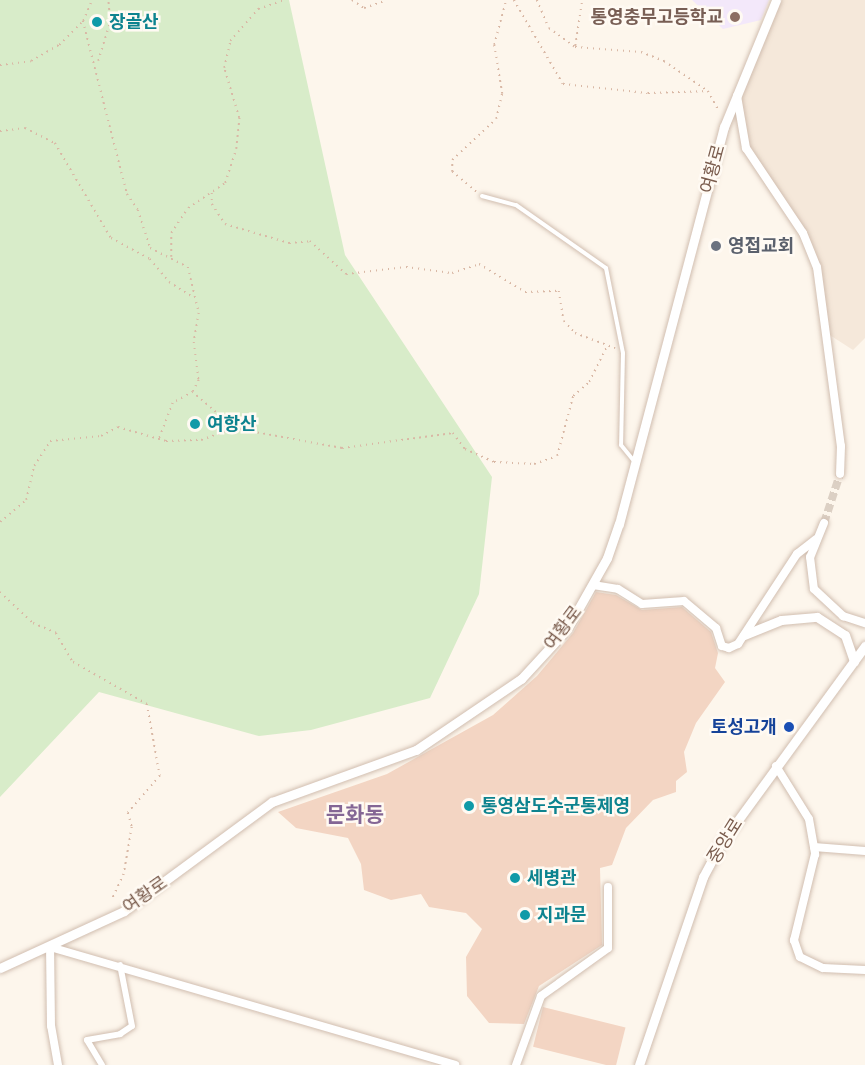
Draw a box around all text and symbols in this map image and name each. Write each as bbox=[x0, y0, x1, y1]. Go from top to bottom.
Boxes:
place label: 통영충무고등학교 bbox=[591, 6, 723, 28]
marker: 통영충무고등학교 bbox=[728, 10, 742, 24]
place label: 장골산 bbox=[109, 11, 159, 33]
marker: 장골산 bbox=[90, 15, 104, 29]
street label: 여황로 bbox=[696, 142, 730, 196]
place label: 영접교회 bbox=[728, 235, 794, 257]
marker: 영접교회 bbox=[709, 239, 723, 253]
place label: 여항산 bbox=[207, 413, 257, 435]
marker: 여항산 bbox=[188, 417, 202, 431]
street label: 여황로 bbox=[539, 602, 587, 654]
place label: 토성고개 bbox=[711, 716, 777, 738]
marker: 토성고개 bbox=[782, 720, 796, 734]
place label: 통영삼도수군통제영 bbox=[481, 795, 630, 817]
marker: 통영삼도수군통제영 bbox=[462, 799, 476, 813]
district label: 문화동 bbox=[326, 802, 384, 828]
street label: 중앙로 bbox=[703, 814, 747, 868]
place label: 세병관 bbox=[527, 867, 577, 889]
marker: 세병관 bbox=[508, 871, 522, 885]
street label: 여황로 bbox=[118, 872, 172, 918]
place label: 지과문 bbox=[537, 904, 587, 926]
marker: 지과문 bbox=[518, 908, 532, 922]

